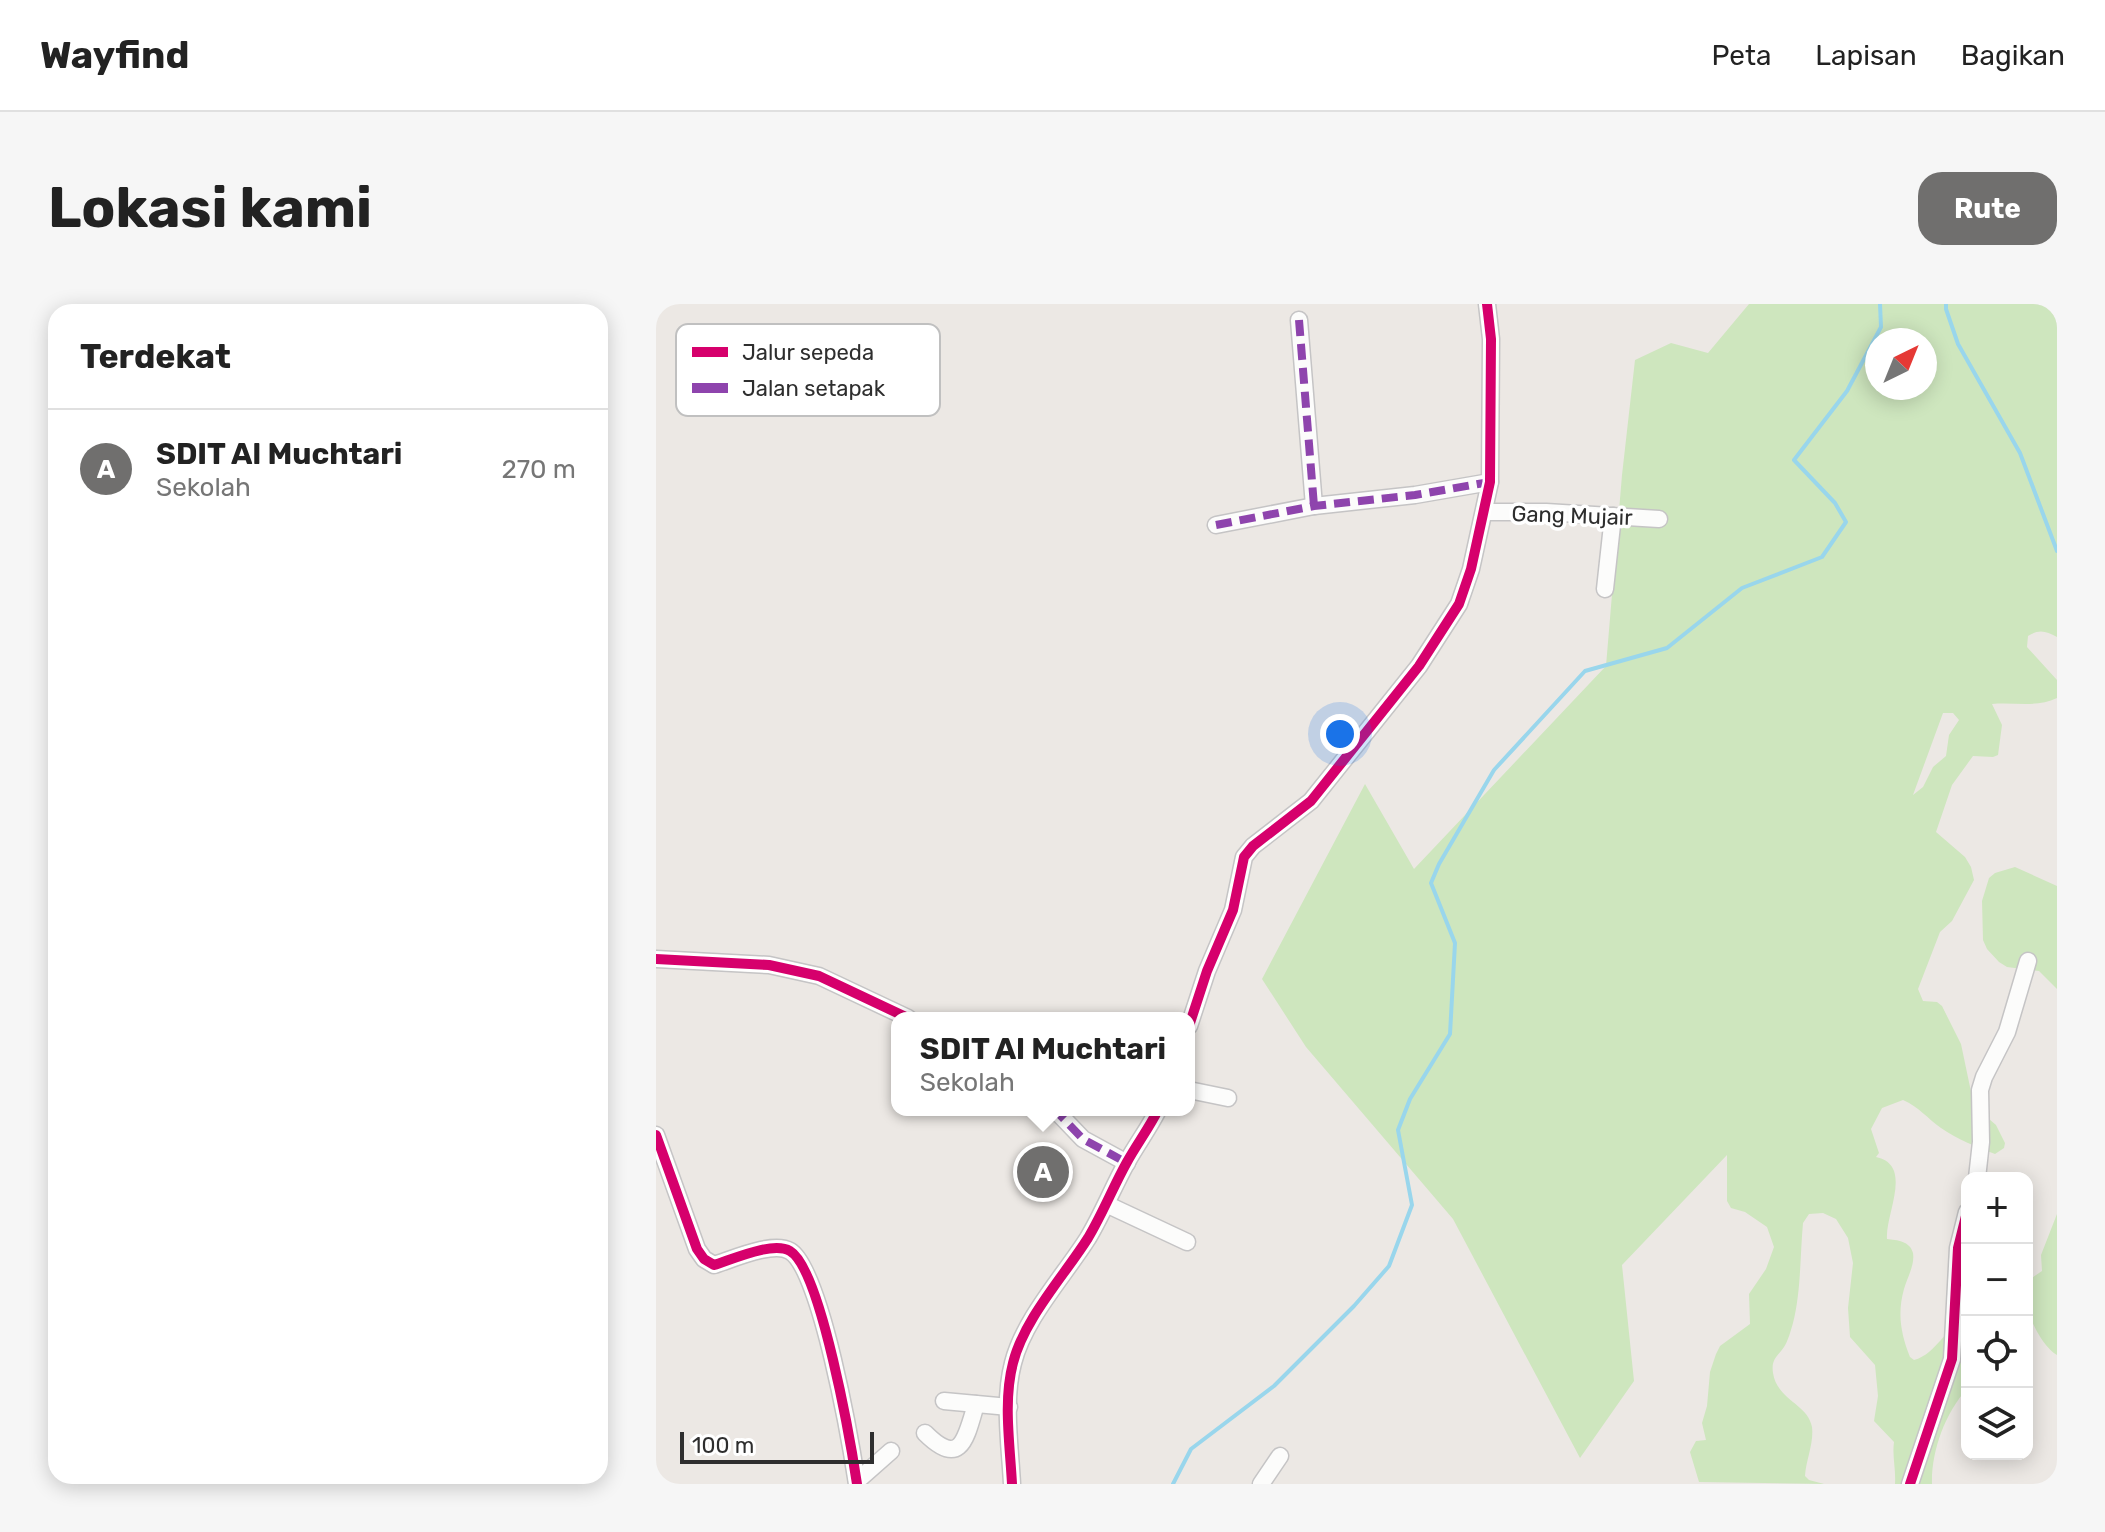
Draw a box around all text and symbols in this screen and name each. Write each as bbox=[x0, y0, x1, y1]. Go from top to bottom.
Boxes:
text: Wayfind bbox=[40, 32, 189, 78]
text: Peta bbox=[1712, 39, 1771, 72]
text: Lapisan bbox=[1815, 39, 1917, 72]
text: Bagikan bbox=[1961, 39, 2065, 72]
button: Rute bbox=[1918, 172, 2057, 245]
text: Lokasi kami bbox=[48, 175, 372, 241]
legend bbox=[676, 324, 940, 416]
north arrow bbox=[1865, 328, 1937, 400]
text: Terdekat bbox=[80, 336, 231, 377]
text: Jalur sepeda bbox=[742, 339, 874, 366]
text: Jalan setapak bbox=[742, 375, 886, 402]
text: SDIT Al Muchtari bbox=[156, 436, 402, 472]
text: A bbox=[97, 454, 115, 485]
text: 270 m bbox=[501, 454, 576, 485]
text: Sekolah bbox=[156, 472, 251, 503]
street label: Gang Mujair bbox=[1511, 500, 1634, 531]
your location bbox=[1320, 714, 1360, 754]
popup bbox=[891, 1012, 1195, 1116]
text: SDIT Al Muchtari bbox=[920, 1031, 1166, 1067]
text: Sekolah bbox=[920, 1067, 1015, 1098]
pin: A bbox=[1017, 1142, 1069, 1202]
map controls bbox=[1961, 1172, 2033, 1460]
button: + bbox=[1961, 1172, 2033, 1244]
button: − bbox=[1961, 1244, 2033, 1316]
button: locate bbox=[1961, 1316, 2033, 1388]
button: layers bbox=[1961, 1388, 2033, 1460]
scale bar bbox=[680, 1428, 874, 1464]
text: 100 m bbox=[692, 1432, 754, 1459]

